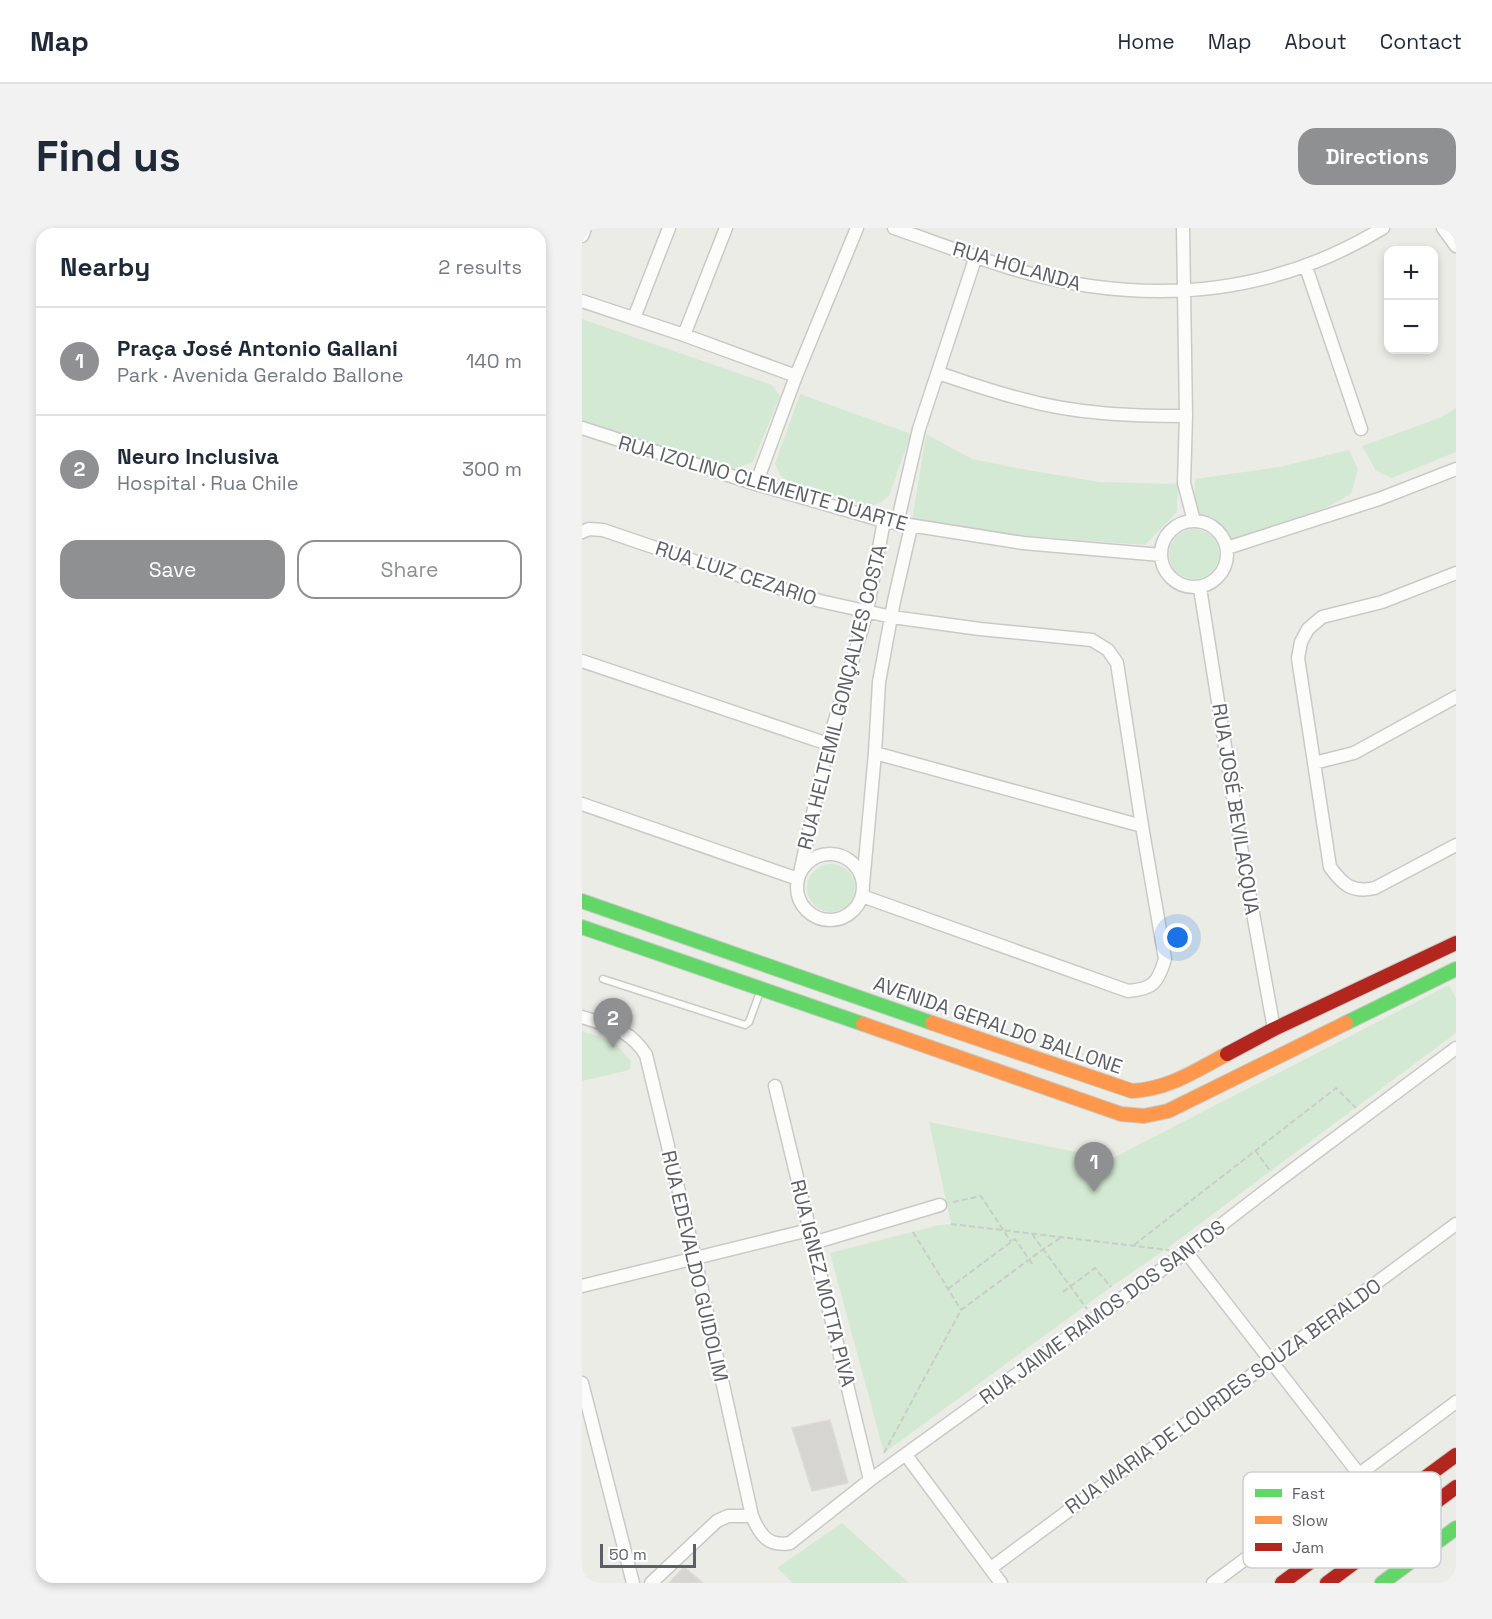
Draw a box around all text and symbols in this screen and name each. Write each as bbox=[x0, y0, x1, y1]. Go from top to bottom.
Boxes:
text: Map bbox=[30, 23, 89, 59]
text: Home bbox=[1117, 28, 1175, 55]
text: Map bbox=[1208, 28, 1252, 55]
text: About bbox=[1285, 28, 1347, 55]
text: Contact bbox=[1380, 28, 1462, 55]
button: Directions bbox=[1298, 128, 1456, 185]
text: Find us bbox=[36, 130, 181, 183]
street label: RUA HOLANDA bbox=[950, 235, 1084, 297]
map controls bbox=[1384, 246, 1438, 354]
button: + bbox=[1384, 246, 1438, 300]
text: Nearby bbox=[60, 250, 150, 284]
text: 2 results bbox=[438, 254, 522, 280]
button: − bbox=[1384, 300, 1438, 354]
text: Praça José Antonio Gallani bbox=[117, 334, 398, 362]
text: 1 bbox=[75, 348, 84, 374]
text: 140 m bbox=[466, 348, 522, 374]
text: Park · Avenida Geraldo Ballone bbox=[117, 362, 403, 388]
street label: RUA IZOLINO CLEMENTE DUARTE bbox=[615, 429, 911, 537]
text: Neuro Inclusiva bbox=[117, 442, 279, 470]
text: 2 bbox=[74, 456, 85, 482]
text: 300 m bbox=[462, 456, 522, 482]
text: Hospital · Rua Chile bbox=[117, 470, 299, 496]
street label: RUA LUIZ CEZARIO bbox=[652, 535, 820, 611]
button: Save bbox=[60, 540, 285, 599]
button: Share bbox=[297, 540, 522, 599]
street label: RUA HELTEMIL GONÇALVES COSTA bbox=[791, 541, 893, 852]
street label: RUA JOSÉ BEVILACQUA bbox=[1206, 701, 1266, 917]
your location bbox=[1163, 923, 1192, 952]
street label: AVENIDA GERALDO BALLONE bbox=[870, 970, 1126, 1080]
pin: 2 bbox=[594, 998, 633, 1048]
pin: 1 bbox=[1074, 1142, 1114, 1192]
street label: RUA EDEVALDO GUIDOLIM bbox=[656, 1148, 734, 1384]
street label: RUA IGNEZ MOTTA PIVA bbox=[785, 1177, 861, 1390]
street label: RUA JAIME RAMOS DOS SANTOS bbox=[974, 1214, 1230, 1410]
street label: RUA MARIA DE LOURDES SOUZA BERALDO bbox=[1060, 1272, 1386, 1520]
legend bbox=[1243, 1472, 1441, 1568]
text: Fast bbox=[1292, 1483, 1325, 1504]
text: Slow bbox=[1292, 1510, 1328, 1531]
text: Jam bbox=[1292, 1537, 1324, 1558]
scale bar bbox=[600, 1541, 696, 1568]
text: 50 m bbox=[609, 1544, 647, 1565]

